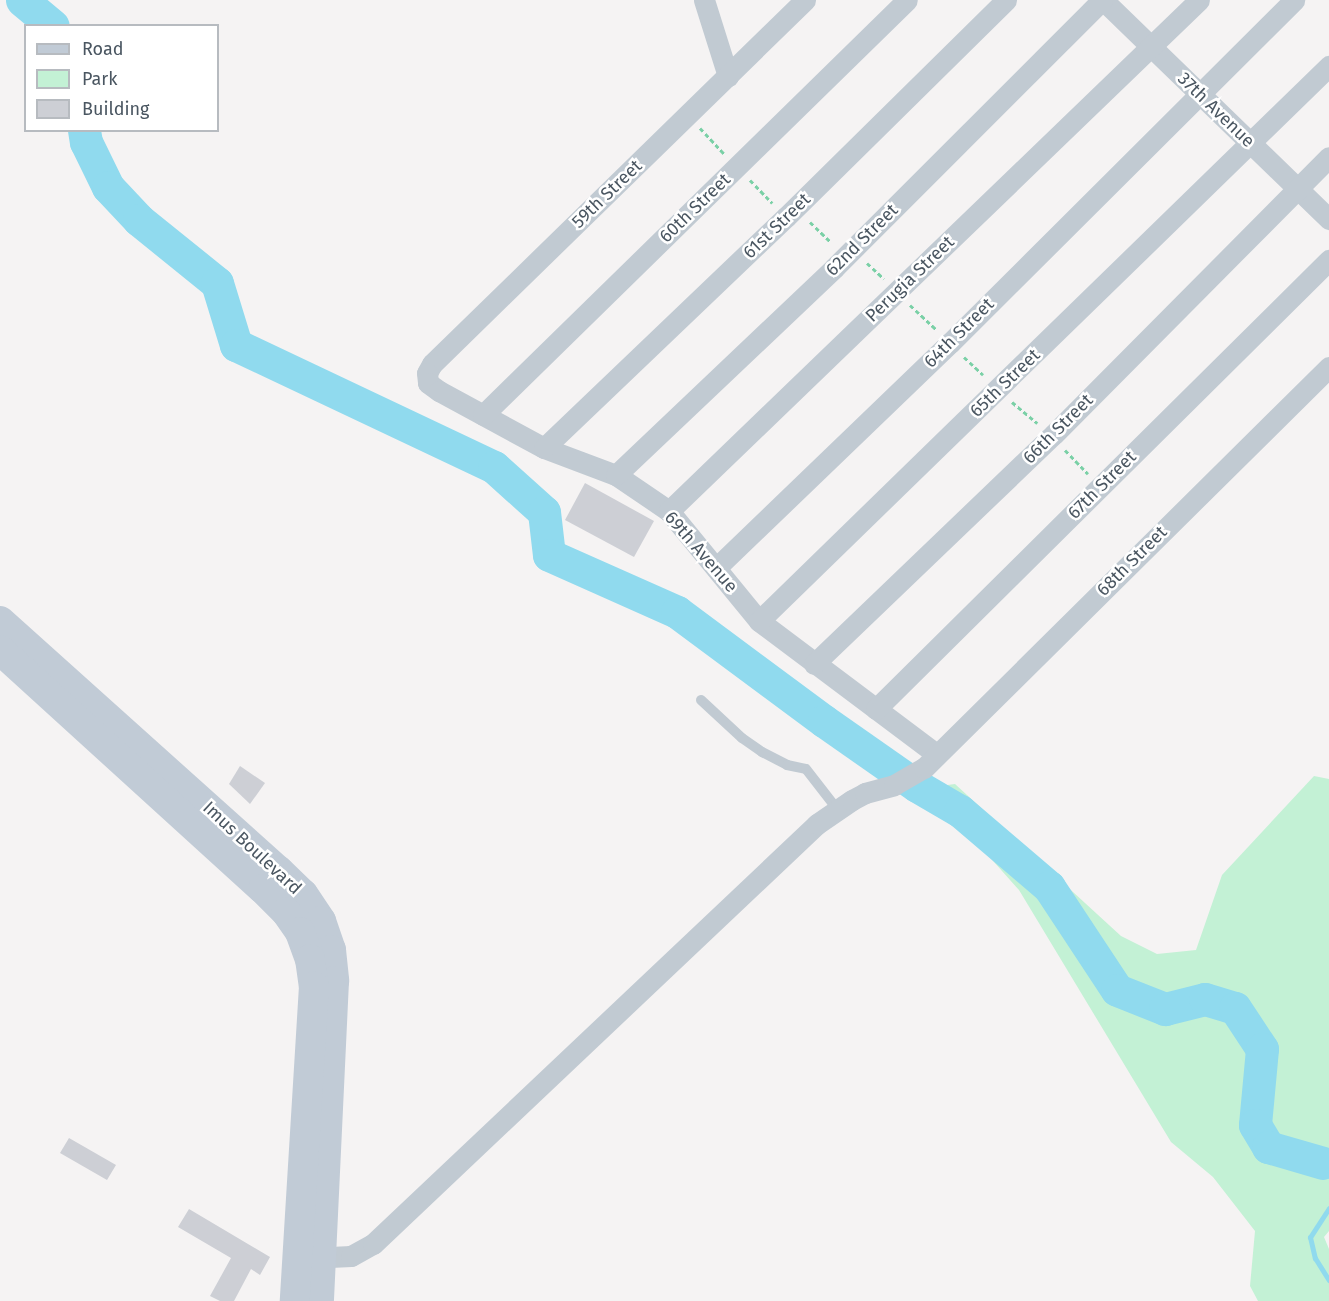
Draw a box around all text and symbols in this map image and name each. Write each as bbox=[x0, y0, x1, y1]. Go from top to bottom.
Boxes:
legend bbox=[24, 24, 219, 132]
text: Road bbox=[82, 38, 124, 60]
text: Park bbox=[82, 68, 117, 90]
street label: 37th Avenue bbox=[1173, 68, 1259, 152]
text: Building bbox=[82, 98, 149, 120]
street label: 59th Street bbox=[568, 155, 646, 233]
street label: 60th Street bbox=[655, 169, 735, 247]
street label: 61st Street bbox=[739, 189, 815, 263]
street label: 62nd Street bbox=[821, 199, 903, 281]
street label: Perugia Street bbox=[861, 231, 959, 327]
street label: 64th Street bbox=[920, 294, 998, 372]
street label: 65th Street bbox=[965, 344, 1045, 422]
street label: 66th Street bbox=[1019, 390, 1097, 468]
street label: 67th Street bbox=[1063, 446, 1141, 524]
street label: 69th Avenue bbox=[660, 507, 742, 597]
street label: 68th Street bbox=[1092, 521, 1172, 601]
street label: Imus Boulevard bbox=[198, 797, 306, 899]

